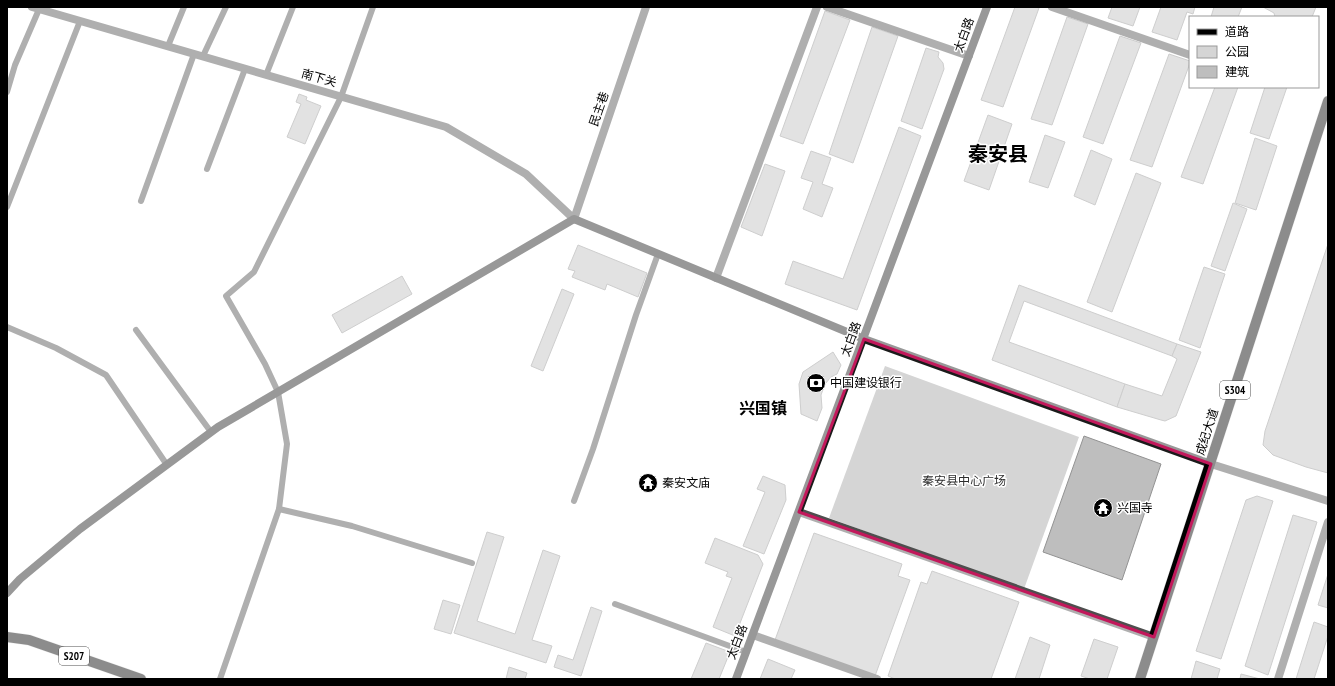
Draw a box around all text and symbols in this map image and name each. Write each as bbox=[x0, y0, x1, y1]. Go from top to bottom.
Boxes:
street label: 太白路 bbox=[950, 15, 977, 54]
legend bbox=[1189, 16, 1319, 88]
text: 道路 bbox=[1225, 24, 1249, 39]
text: 公园 bbox=[1225, 44, 1249, 59]
text: 建筑 bbox=[1225, 64, 1249, 79]
street label: 南下关 bbox=[300, 65, 339, 90]
street label: 民主巷 bbox=[586, 89, 611, 128]
district label: 秦安县 bbox=[968, 141, 1028, 167]
street label: 太白路 bbox=[837, 319, 864, 358]
bank icon: 中国建设银行 bbox=[805, 372, 827, 394]
place label: 中国建设银行 bbox=[830, 375, 902, 390]
road number: S304 bbox=[1220, 381, 1250, 399]
district label: 兴国镇 bbox=[739, 398, 787, 418]
street label: 成纪大道 bbox=[1192, 407, 1221, 457]
temple icon: 秦安文庙 bbox=[637, 472, 659, 494]
park label: 秦安县中心广场 bbox=[922, 473, 1006, 488]
place label: 秦安文庙 bbox=[662, 475, 710, 490]
temple icon: 兴国寺 bbox=[1092, 497, 1114, 519]
place label: 兴国寺 bbox=[1117, 500, 1153, 515]
street label: 太白路 bbox=[723, 622, 750, 661]
road number: S207 bbox=[59, 647, 89, 665]

